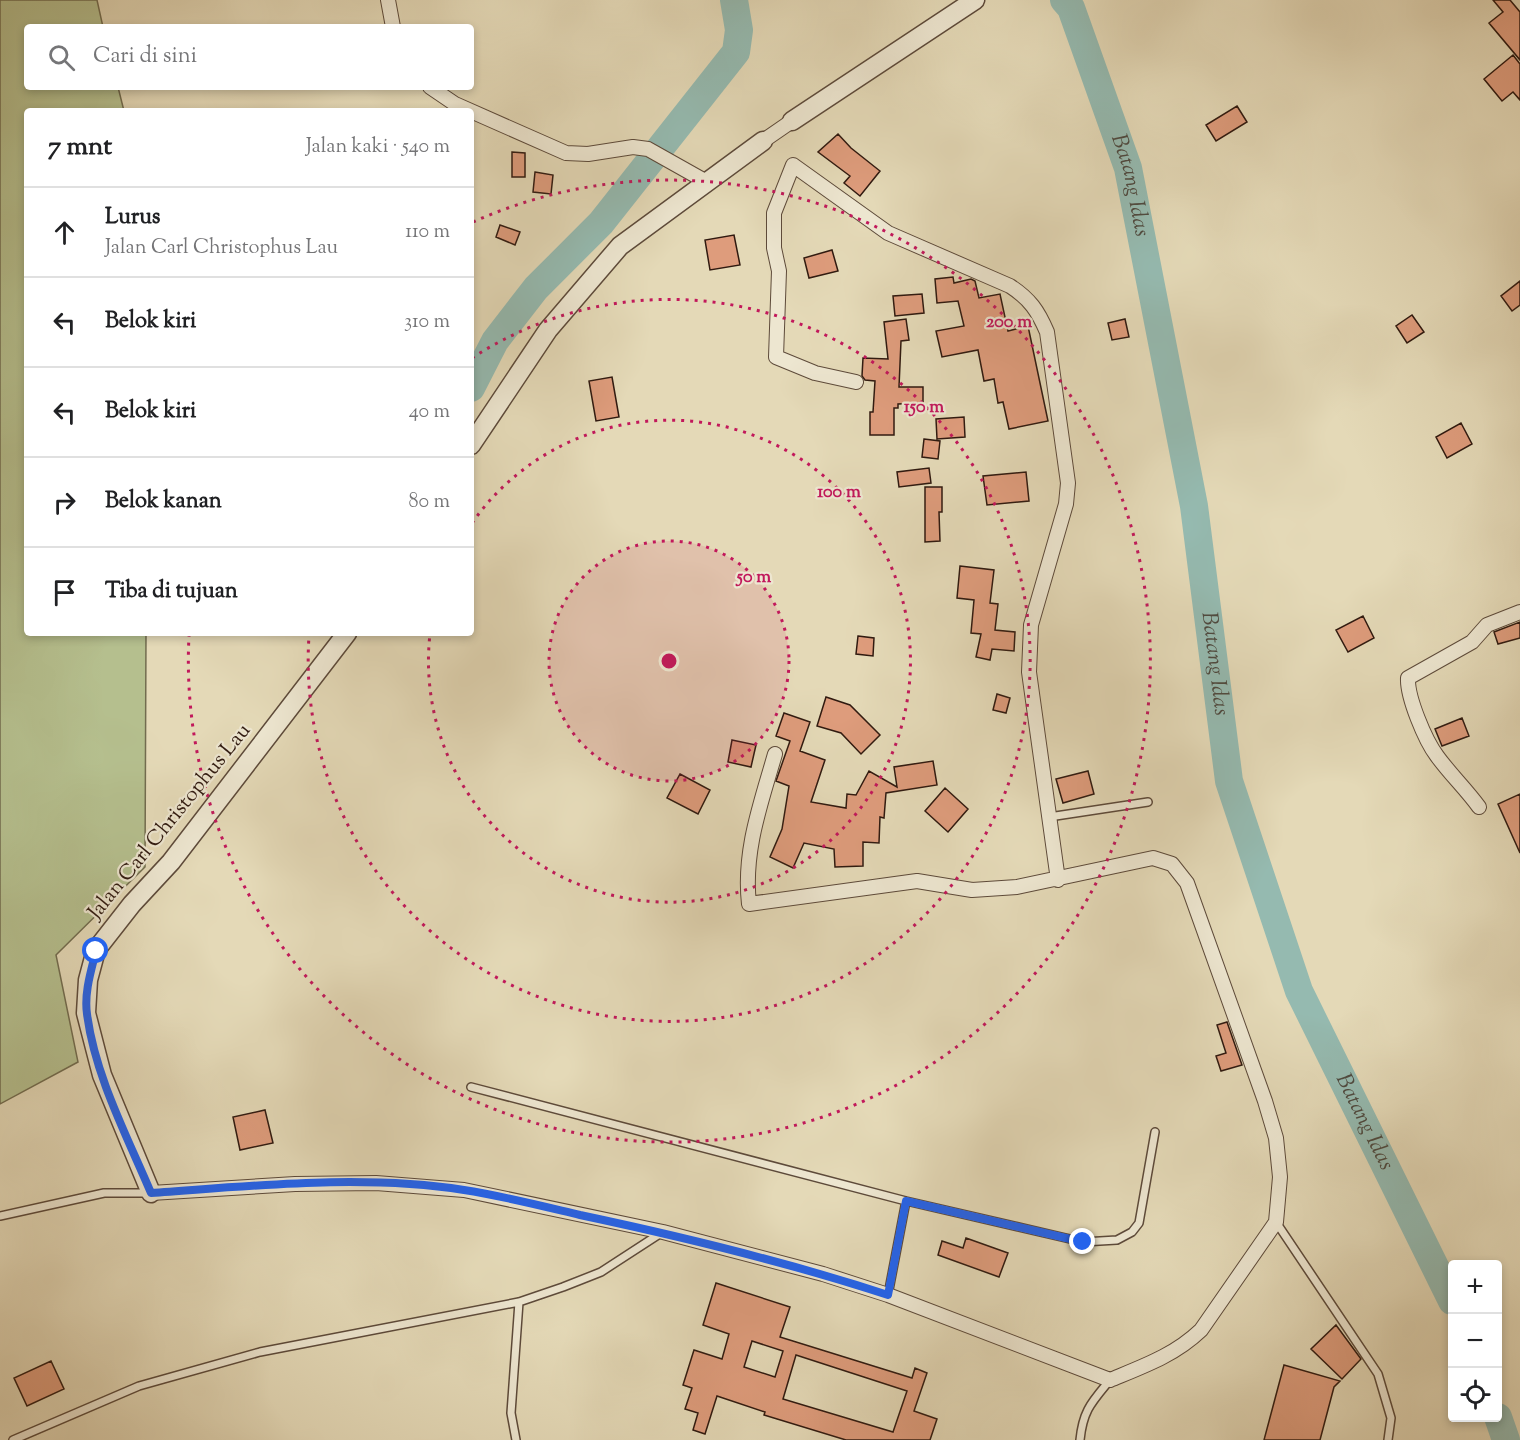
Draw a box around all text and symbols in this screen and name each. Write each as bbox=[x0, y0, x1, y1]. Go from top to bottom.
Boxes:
search box bbox=[24, 24, 474, 90]
icon: search bbox=[45, 41, 78, 74]
text: Cari di sini bbox=[93, 41, 197, 73]
text: 7 mnt bbox=[48, 129, 112, 166]
water label: Batang Idas bbox=[1101, 130, 1157, 239]
text: Jalan kaki · 540 m bbox=[306, 133, 450, 162]
text: Lurus bbox=[105, 202, 161, 234]
icon: ahead bbox=[48, 216, 81, 249]
text: 110 m bbox=[405, 218, 450, 247]
text: Jalan Carl Christophus Lau bbox=[105, 234, 338, 263]
icon: left bbox=[48, 306, 81, 339]
text: Belok kiri bbox=[105, 306, 196, 338]
text: 310 m bbox=[404, 308, 450, 337]
text: 200 m bbox=[986, 310, 1032, 336]
text: 150 m bbox=[904, 395, 944, 421]
icon: left bbox=[48, 396, 81, 429]
text: Belok kiri bbox=[105, 396, 196, 428]
text: 40 m bbox=[409, 398, 450, 427]
text: 100 m bbox=[817, 480, 861, 506]
icon: right bbox=[48, 486, 81, 519]
text: Belok kanan bbox=[105, 486, 222, 518]
text: 80 m bbox=[409, 488, 450, 517]
text: 50 m bbox=[735, 565, 771, 591]
icon: arrive bbox=[48, 576, 81, 609]
text: Tiba di tujuan bbox=[105, 576, 238, 608]
water label: Batang Idas bbox=[1192, 610, 1237, 718]
centre of rings bbox=[659, 651, 679, 671]
street label: Jalan Carl Christophus Lau bbox=[81, 718, 259, 927]
route start bbox=[82, 937, 108, 963]
water label: Batang Idas bbox=[1326, 1069, 1401, 1176]
route end bbox=[1069, 1228, 1095, 1254]
map controls bbox=[1448, 1260, 1502, 1422]
button: + bbox=[1448, 1260, 1502, 1314]
button: − bbox=[1448, 1314, 1502, 1368]
button: locate bbox=[1448, 1368, 1502, 1422]

